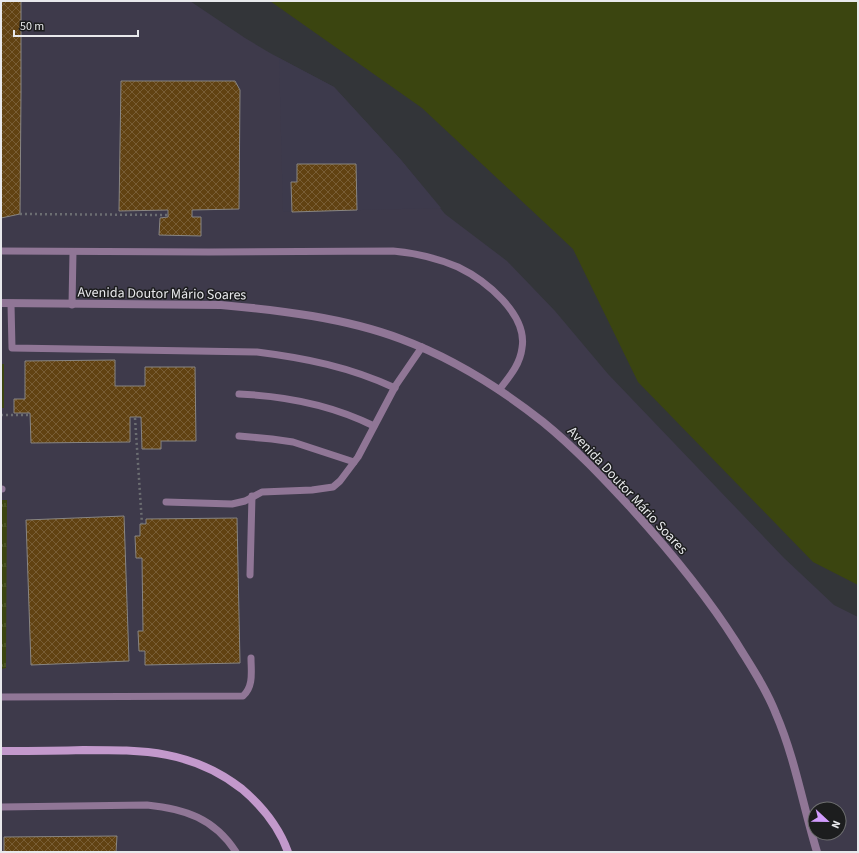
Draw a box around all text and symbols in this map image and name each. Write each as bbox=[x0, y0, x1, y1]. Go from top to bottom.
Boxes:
scale bar bbox=[14, 12, 138, 38]
text: 50 m bbox=[20, 18, 44, 35]
street label: Avenida Doutor Mário Soares bbox=[78, 283, 247, 305]
street label: Avenida Doutor Mário Soares bbox=[562, 422, 692, 559]
north arrow bbox=[807, 801, 847, 841]
text: N bbox=[827, 818, 844, 831]

